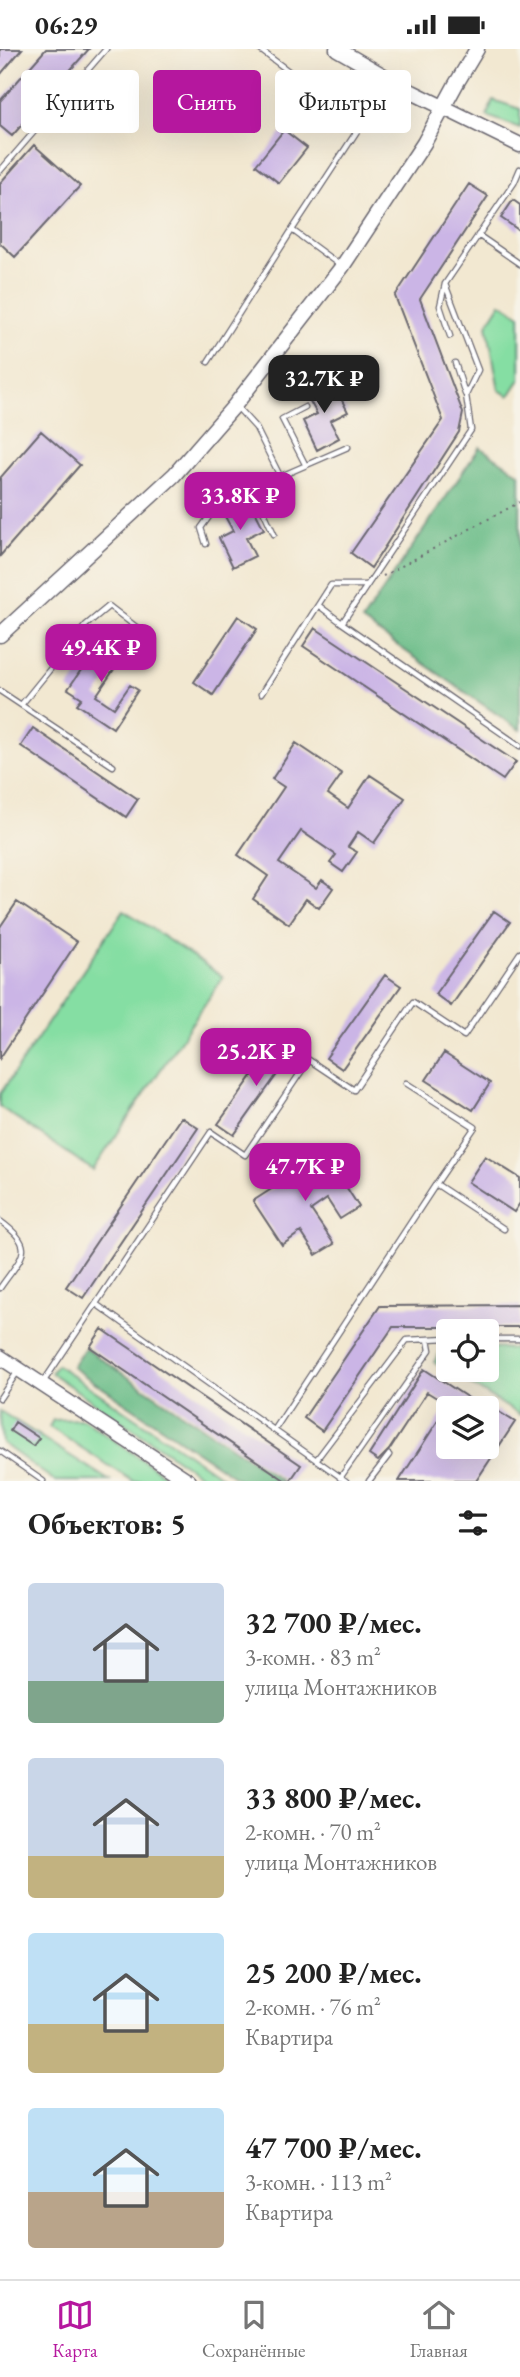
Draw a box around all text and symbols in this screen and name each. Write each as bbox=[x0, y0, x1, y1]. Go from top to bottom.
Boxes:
text: 06:29 bbox=[35, 8, 97, 42]
chip: Купить bbox=[21, 70, 139, 133]
chip: Снять bbox=[153, 70, 261, 133]
chip: Фильтры bbox=[275, 70, 411, 133]
pin: 32.7K ₽ bbox=[259, 355, 389, 415]
text: 32.7K ₽ bbox=[284, 363, 364, 393]
pin: 33.8K ₽ bbox=[175, 473, 305, 532]
text: 33.8K ₽ bbox=[200, 480, 280, 510]
pin: 49.4K ₽ bbox=[36, 625, 166, 684]
text: 49.4K ₽ bbox=[61, 632, 141, 662]
pin: 25.2K ₽ bbox=[191, 1028, 321, 1088]
text: 25.2K ₽ bbox=[216, 1036, 296, 1066]
pin: 47.7K ₽ bbox=[240, 1143, 370, 1203]
text: 47.7K ₽ bbox=[265, 1151, 345, 1181]
map controls bbox=[436, 1319, 499, 1459]
button: locate bbox=[436, 1319, 499, 1382]
button: layers bbox=[436, 1396, 499, 1459]
text: Объектов: 5 bbox=[28, 1504, 186, 1543]
icon: filters bbox=[454, 1504, 492, 1542]
text: 32 700 ₽/мес. bbox=[245, 1603, 422, 1642]
icon: home bbox=[84, 1611, 168, 1695]
text: 3-комн. · 83 m² bbox=[245, 1642, 381, 1672]
text: улица Монтажников bbox=[245, 1672, 437, 1702]
text: 33 800 ₽/мес. bbox=[245, 1778, 422, 1817]
icon: home bbox=[84, 1786, 168, 1870]
text: 2-комн. · 70 m² bbox=[245, 1817, 381, 1847]
text: улица Монтажников bbox=[245, 1847, 437, 1877]
text: 25 200 ₽/мес. bbox=[245, 1953, 422, 1992]
icon: home bbox=[84, 1961, 168, 2045]
text: 2-комн. · 76 m² bbox=[245, 1992, 381, 2022]
text: Квартира bbox=[245, 2022, 333, 2052]
text: 47 700 ₽/мес. bbox=[245, 2128, 422, 2167]
icon: home bbox=[84, 2136, 168, 2220]
text: 3-комн. · 113 m² bbox=[245, 2167, 392, 2197]
text: Квартира bbox=[245, 2197, 333, 2227]
tab: Карта bbox=[52, 2296, 98, 2363]
tab: Сохранённые bbox=[202, 2296, 306, 2363]
tab: Главная bbox=[410, 2296, 468, 2363]

